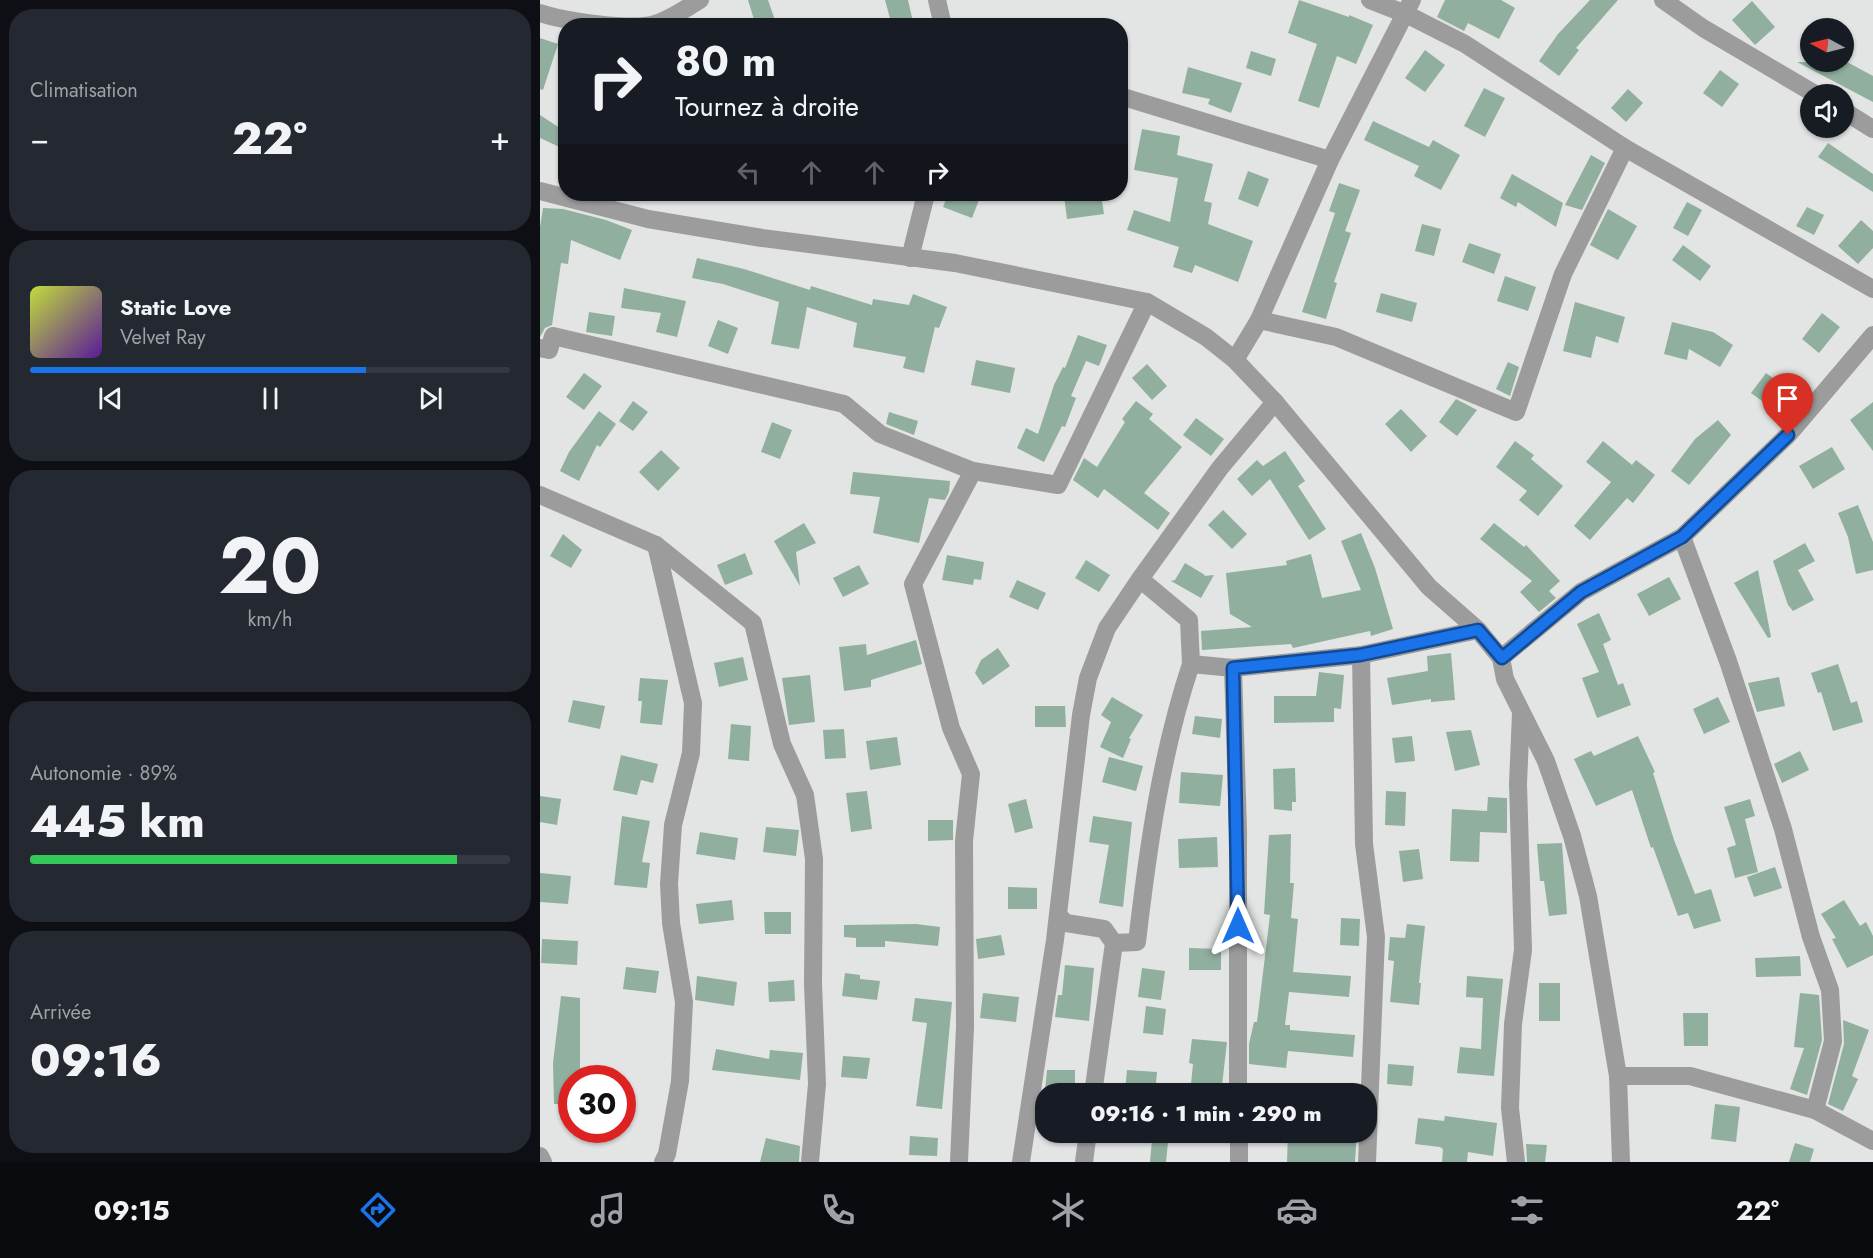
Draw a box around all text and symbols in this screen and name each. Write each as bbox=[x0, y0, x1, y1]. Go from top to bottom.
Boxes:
north arrow bbox=[1800, 18, 1854, 72]
map controls bbox=[1800, 18, 1854, 138]
text: 80 m bbox=[675, 31, 776, 92]
icon: right bbox=[576, 42, 654, 120]
text: Climatisation bbox=[30, 76, 138, 105]
button: sound bbox=[1800, 84, 1854, 138]
text: Tournez à droite bbox=[675, 87, 859, 126]
text: 22° bbox=[232, 106, 307, 171]
text: − bbox=[30, 115, 49, 162]
text: + bbox=[490, 115, 510, 162]
icon: left bbox=[732, 156, 765, 189]
icon: ahead bbox=[795, 156, 828, 189]
icon: ahead bbox=[858, 156, 891, 189]
icon: right bbox=[921, 156, 954, 189]
text: Static Love bbox=[120, 291, 231, 323]
text: Velvet Ray bbox=[120, 323, 206, 352]
pin bbox=[1762, 373, 1813, 435]
icon: previous bbox=[94, 382, 127, 415]
icon: pause bbox=[254, 382, 287, 415]
icon: next bbox=[414, 382, 447, 415]
icon: arrive bbox=[1771, 382, 1804, 415]
text: 20 bbox=[219, 510, 321, 622]
text: km/h bbox=[247, 605, 293, 634]
text: Autonomie · 89% bbox=[30, 759, 177, 788]
text: 445 km bbox=[30, 789, 205, 854]
position arrow bbox=[1206, 894, 1270, 958]
text: Arrivée bbox=[30, 998, 91, 1027]
text: 09:16 bbox=[30, 1028, 162, 1093]
speed limit sign: 30 bbox=[558, 1065, 636, 1143]
text: 09:16 · 1 min · 290 m bbox=[1090, 1097, 1322, 1129]
icon: directions bbox=[357, 1189, 399, 1231]
icon: music bbox=[587, 1189, 629, 1231]
icon: phone bbox=[817, 1189, 859, 1231]
icon: climate bbox=[1047, 1189, 1089, 1231]
icon: car bbox=[1276, 1189, 1318, 1231]
icon: filters bbox=[1506, 1189, 1548, 1231]
text: 09:15 bbox=[94, 1191, 170, 1230]
text: 22° bbox=[1736, 1191, 1779, 1230]

